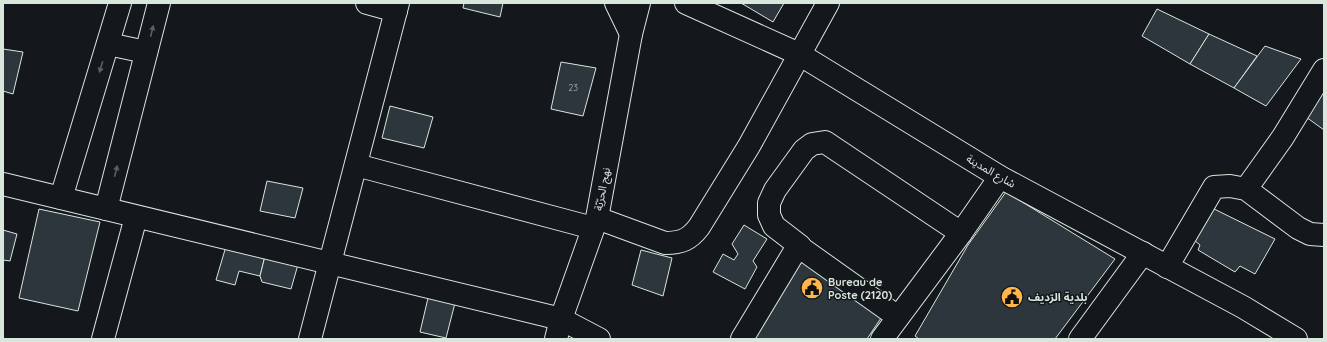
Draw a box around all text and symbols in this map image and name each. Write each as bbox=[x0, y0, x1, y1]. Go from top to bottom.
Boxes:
one-way arrow bbox=[149, 25, 155, 38]
one-way arrow bbox=[98, 62, 104, 74]
house number: 23 bbox=[568, 82, 578, 93]
street label: شارع المدينة bbox=[963, 151, 1018, 192]
one-way arrow bbox=[113, 165, 119, 177]
street label: نهج الحرّيّة bbox=[591, 166, 614, 212]
public building icon: Bureau de Poste (2120) bbox=[799, 275, 825, 301]
place label: Bureau de Poste (2120) bbox=[828, 275, 892, 302]
public building icon: بلدية الرّديف bbox=[999, 284, 1025, 310]
place label: بلدية الرّديف bbox=[1028, 290, 1088, 304]

